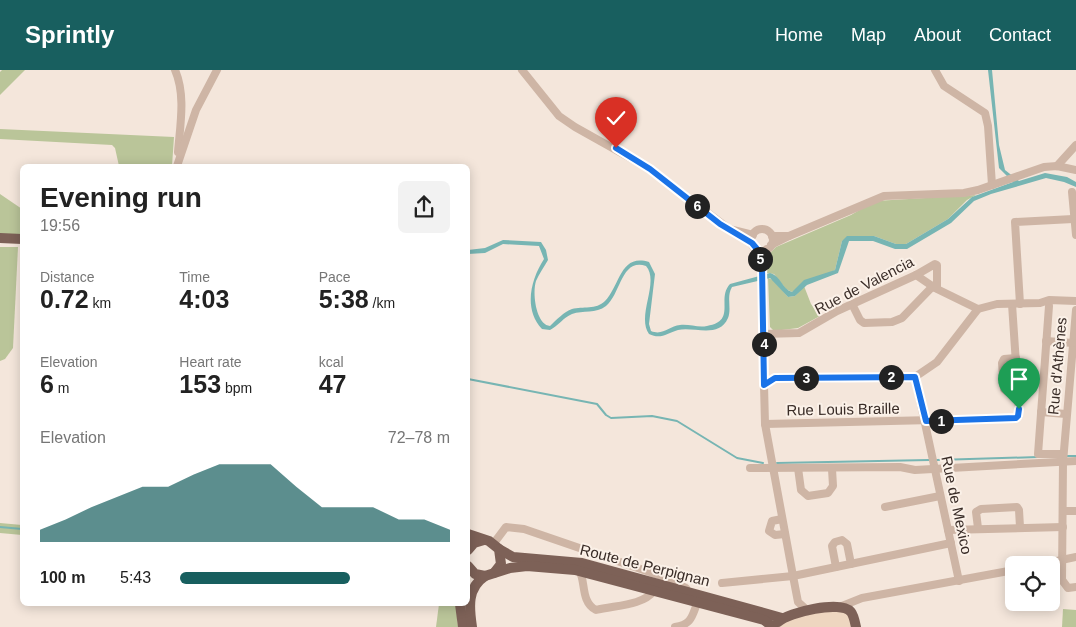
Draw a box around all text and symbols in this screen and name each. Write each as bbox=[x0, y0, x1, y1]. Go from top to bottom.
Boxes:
text: Sprintly bbox=[25, 21, 114, 48]
text: Home bbox=[775, 25, 823, 45]
text: Map bbox=[851, 25, 886, 45]
text: About bbox=[914, 25, 961, 45]
text: Contact bbox=[989, 25, 1051, 45]
pin bbox=[595, 97, 637, 148]
icon: check bbox=[602, 104, 630, 132]
button: share bbox=[398, 181, 450, 233]
text: Evening run bbox=[40, 182, 202, 213]
pin: 6 bbox=[684, 194, 710, 218]
text: 6 bbox=[694, 198, 701, 214]
text: 19:56 bbox=[40, 217, 80, 234]
pin: 5 bbox=[748, 246, 772, 272]
text: 5 bbox=[757, 251, 764, 267]
street label: Rue de Valencia bbox=[812, 252, 917, 317]
text: Distance bbox=[40, 269, 94, 285]
text: Time bbox=[179, 269, 210, 285]
text: Pace bbox=[319, 269, 351, 285]
text: 0.72 bbox=[40, 285, 89, 313]
text: 4:03 bbox=[179, 285, 229, 313]
text: 5:38 bbox=[319, 285, 369, 313]
text: km bbox=[89, 295, 111, 311]
text: /km bbox=[369, 295, 395, 311]
street label: Rue d'Athènes bbox=[1044, 316, 1070, 416]
pin: 4 bbox=[752, 332, 776, 356]
text: 4 bbox=[761, 336, 768, 352]
text: Elevation bbox=[40, 354, 98, 370]
text: Heart rate bbox=[179, 354, 242, 370]
text: kcal bbox=[319, 354, 344, 370]
pin bbox=[998, 358, 1040, 409]
pin: 2 bbox=[878, 364, 904, 390]
icon: arrive bbox=[1005, 365, 1033, 393]
pin: 3 bbox=[794, 366, 818, 390]
text: 2 bbox=[888, 369, 895, 385]
text: 6 bbox=[40, 370, 54, 398]
text: 153 bbox=[179, 370, 221, 398]
text: 47 bbox=[319, 370, 346, 398]
text: 3 bbox=[803, 370, 810, 386]
text: m bbox=[54, 380, 69, 396]
text: bpm bbox=[221, 380, 252, 396]
street label: Rue Louis Braille bbox=[786, 400, 900, 418]
pin: 1 bbox=[928, 408, 954, 434]
text: 1 bbox=[938, 413, 945, 429]
text: Elevation bbox=[40, 429, 106, 446]
text: 72–78 m bbox=[388, 429, 450, 446]
street label: Rue de Mexico bbox=[938, 454, 976, 556]
street label: Route de Perpignan bbox=[578, 541, 712, 589]
map controls bbox=[1005, 556, 1060, 611]
button: locate bbox=[1005, 556, 1060, 611]
text: 100 m bbox=[40, 569, 85, 586]
text: 5:43 bbox=[120, 569, 151, 586]

